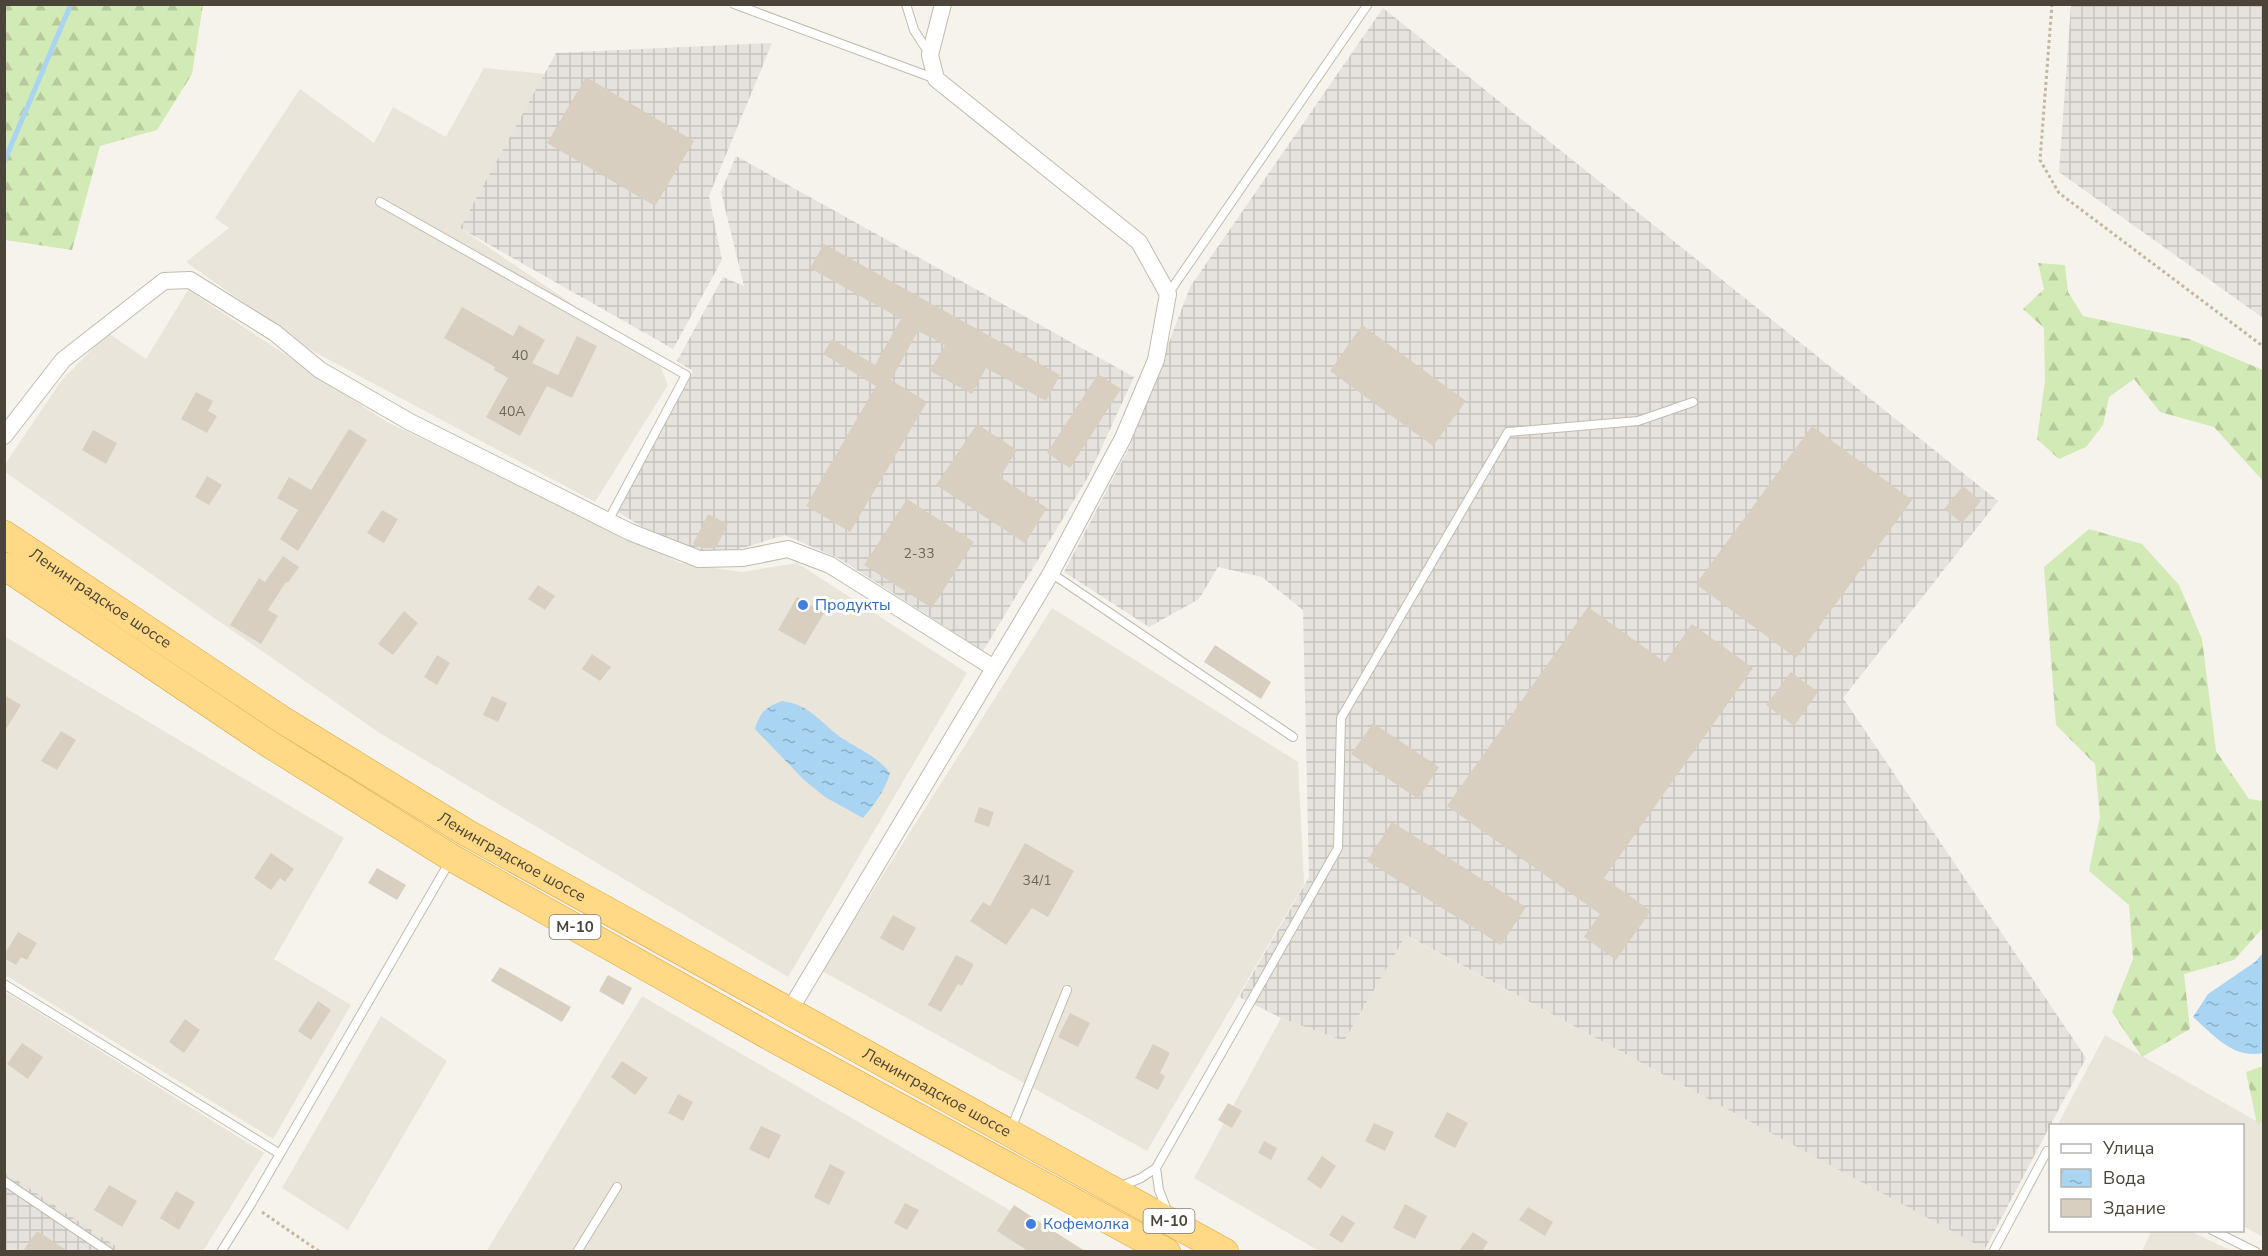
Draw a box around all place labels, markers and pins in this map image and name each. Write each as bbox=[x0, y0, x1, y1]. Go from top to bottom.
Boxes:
place label: Продукты bbox=[815, 594, 891, 616]
marker: Продукты bbox=[796, 598, 810, 612]
place label: Кофемолка bbox=[1043, 1213, 1129, 1235]
marker: Кофемолка bbox=[1024, 1217, 1038, 1231]

